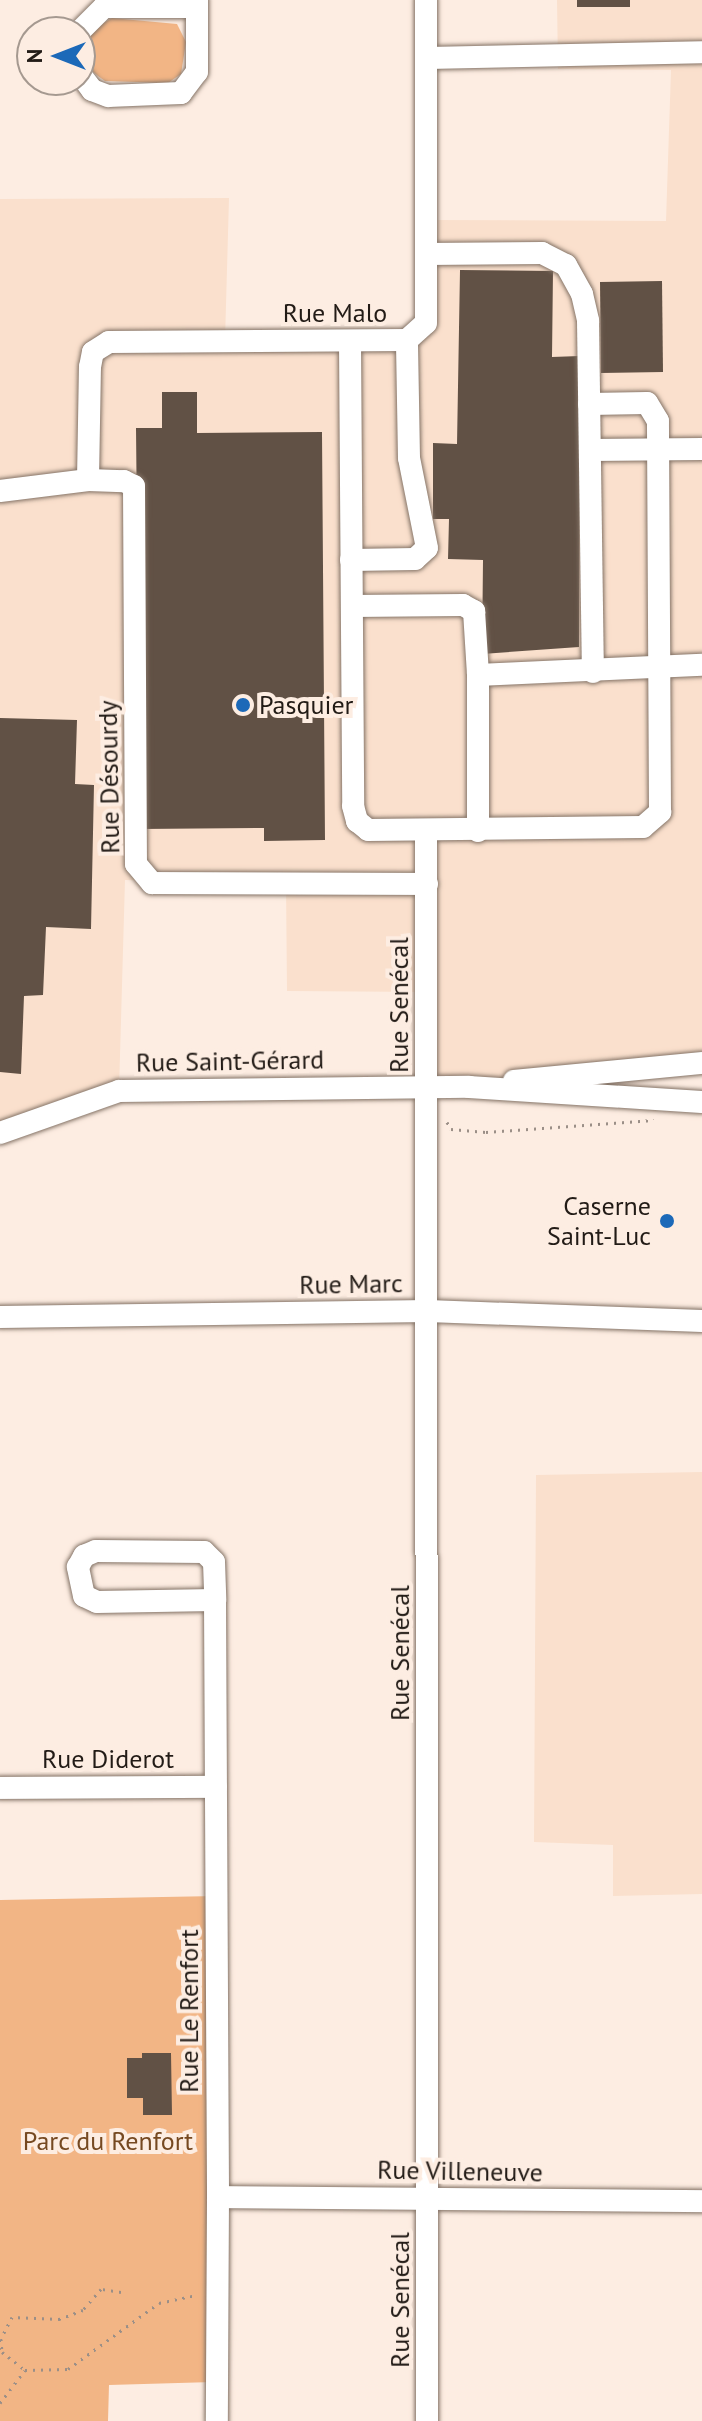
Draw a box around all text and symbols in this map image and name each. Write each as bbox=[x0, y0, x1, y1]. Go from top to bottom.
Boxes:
north arrow bbox=[16, 16, 96, 96]
text: N bbox=[20, 49, 48, 63]
street label: Rue Malo bbox=[283, 297, 387, 329]
place label: Pasquier bbox=[259, 689, 353, 721]
marker: Pasquier bbox=[234, 696, 252, 714]
street label: Rue Désourdy bbox=[92, 700, 126, 854]
street label: Rue Senécal bbox=[383, 937, 415, 1073]
street label: Rue Saint-Gérard bbox=[136, 1044, 324, 1078]
place label: Caserne Saint-Luc bbox=[547, 1190, 651, 1252]
marker: Caserne Saint-Luc bbox=[658, 1212, 676, 1230]
street label: Rue Marc bbox=[299, 1268, 403, 1300]
street label: Rue Senécal bbox=[384, 1585, 416, 1721]
street label: Rue Diderot bbox=[42, 1743, 174, 1775]
street label: Rue Le Renfort bbox=[173, 1929, 205, 2093]
park label: Parc du Renfort bbox=[22, 2125, 194, 2157]
street label: Rue Villeneuve bbox=[377, 2154, 543, 2188]
street label: Rue Senécal bbox=[384, 2232, 416, 2368]

